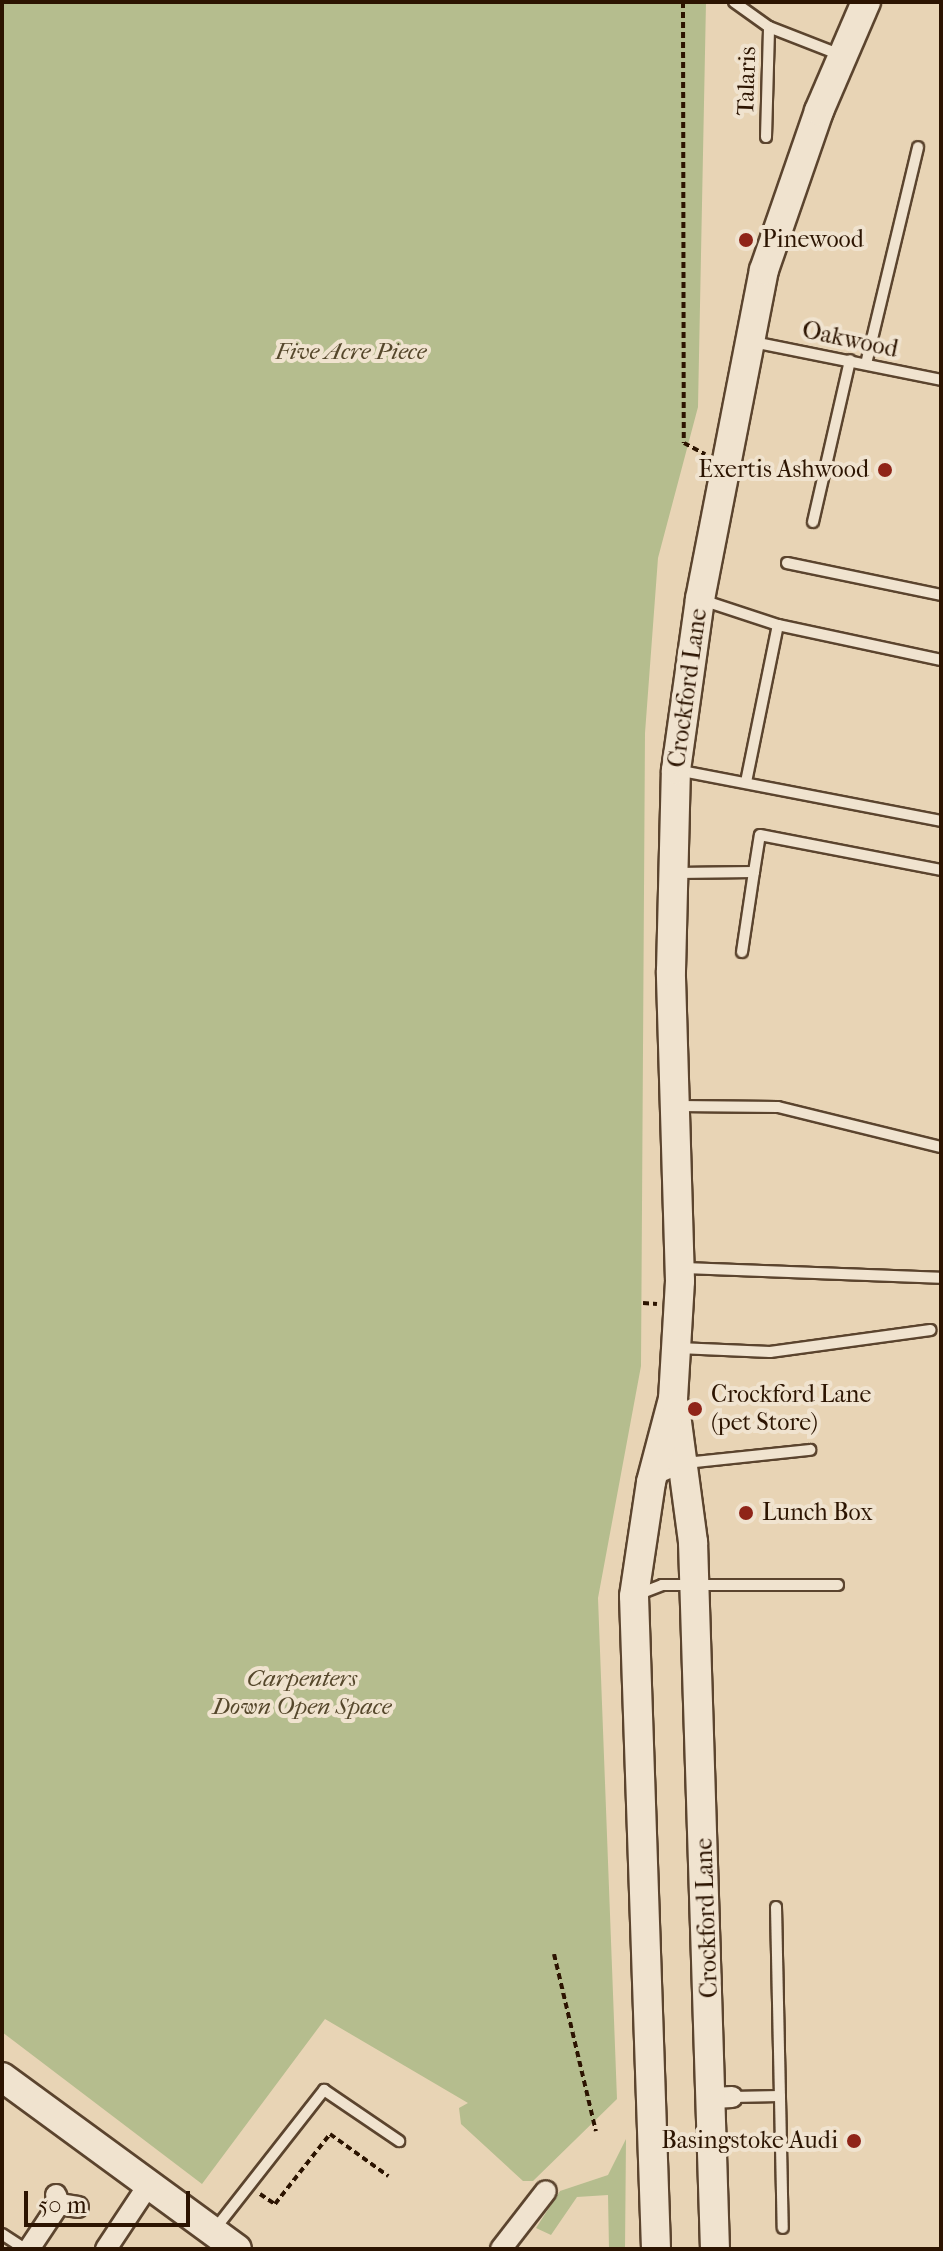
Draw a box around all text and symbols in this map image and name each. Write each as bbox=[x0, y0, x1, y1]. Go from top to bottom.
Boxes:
street label: Talaris bbox=[731, 46, 763, 116]
place label: Pinewood bbox=[762, 226, 864, 254]
marker: Pinewood bbox=[737, 231, 755, 249]
street label: Oakwood bbox=[799, 316, 901, 364]
park label: Five Acre Piece bbox=[276, 338, 426, 366]
place label: Exertis Ashwood bbox=[698, 456, 869, 484]
marker: Exertis Ashwood bbox=[876, 461, 894, 479]
street label: Crockford Lane bbox=[663, 607, 713, 769]
place label: Crockford Lane (pet Store) bbox=[711, 1381, 871, 1437]
marker: Crockford Lane (pet Store) bbox=[686, 1400, 704, 1418]
place label: Lunch Box bbox=[762, 1499, 873, 1527]
marker: Lunch Box bbox=[737, 1504, 755, 1522]
park label: Carpenters Down Open Space bbox=[213, 1665, 391, 1721]
street label: Crockford Lane bbox=[690, 1837, 724, 1999]
place label: Basingstoke Audi bbox=[661, 2127, 838, 2155]
marker: Basingstoke Audi bbox=[845, 2132, 863, 2150]
scale bar bbox=[28, 2175, 194, 2225]
text: 50 m bbox=[38, 2191, 87, 2219]

